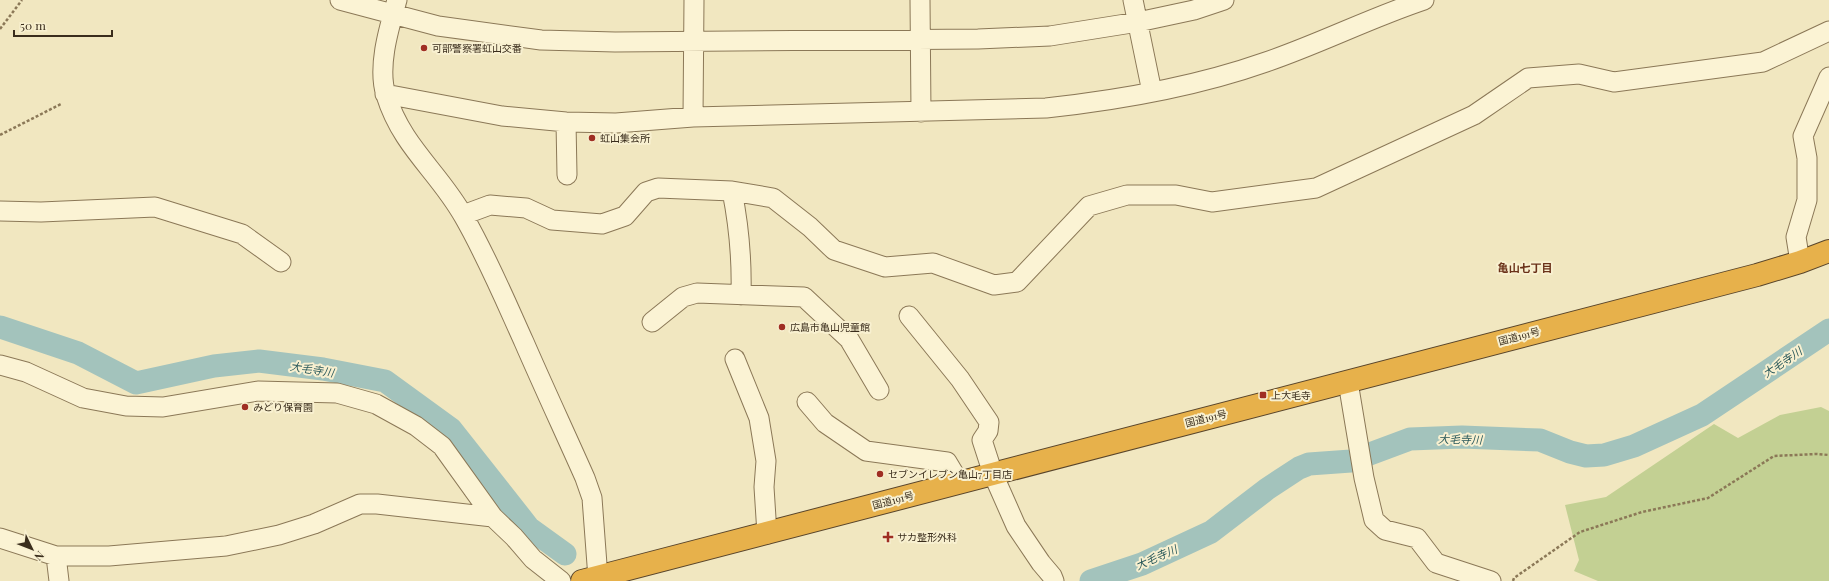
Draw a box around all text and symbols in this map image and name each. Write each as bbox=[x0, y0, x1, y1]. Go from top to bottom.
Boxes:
scale bar bbox=[14, 12, 112, 38]
text: 50 m bbox=[20, 17, 46, 33]
place label: 可部警察署虹山交番 bbox=[432, 41, 522, 55]
marker: 可部警察署虹山交番 bbox=[419, 43, 429, 53]
place label: 虹山集会所 bbox=[600, 131, 650, 145]
marker: 虹山集会所 bbox=[587, 133, 597, 143]
district label: 亀山七丁目 bbox=[1498, 260, 1553, 275]
place label: 広島市亀山児童館 bbox=[790, 320, 870, 334]
marker: 広島市亀山児童館 bbox=[777, 322, 787, 332]
street label: 国道191号 bbox=[1497, 324, 1541, 348]
water label: 大毛寺川 bbox=[1760, 343, 1805, 381]
water label: 大毛寺川 bbox=[289, 358, 336, 380]
place label: 上大毛寺 bbox=[1271, 388, 1311, 402]
marker: 上大毛寺 bbox=[1258, 390, 1268, 400]
place label: みどり保育園 bbox=[253, 400, 313, 414]
marker: みどり保育園 bbox=[240, 402, 250, 412]
street label: 国道191号 bbox=[1184, 406, 1228, 430]
water label: 大毛寺川 bbox=[1438, 431, 1483, 447]
place label: セブンイレブン亀山7丁目店 bbox=[888, 467, 1012, 481]
marker: セブンイレブン亀山7丁目店 bbox=[875, 469, 885, 479]
street label: 国道191号 bbox=[871, 488, 915, 512]
north arrow bbox=[12, 529, 52, 569]
place label: サカ整形外科 bbox=[897, 530, 957, 544]
marker: サカ整形外科 bbox=[882, 531, 894, 543]
water label: 大毛寺川 bbox=[1133, 541, 1180, 573]
text: N bbox=[31, 548, 48, 564]

